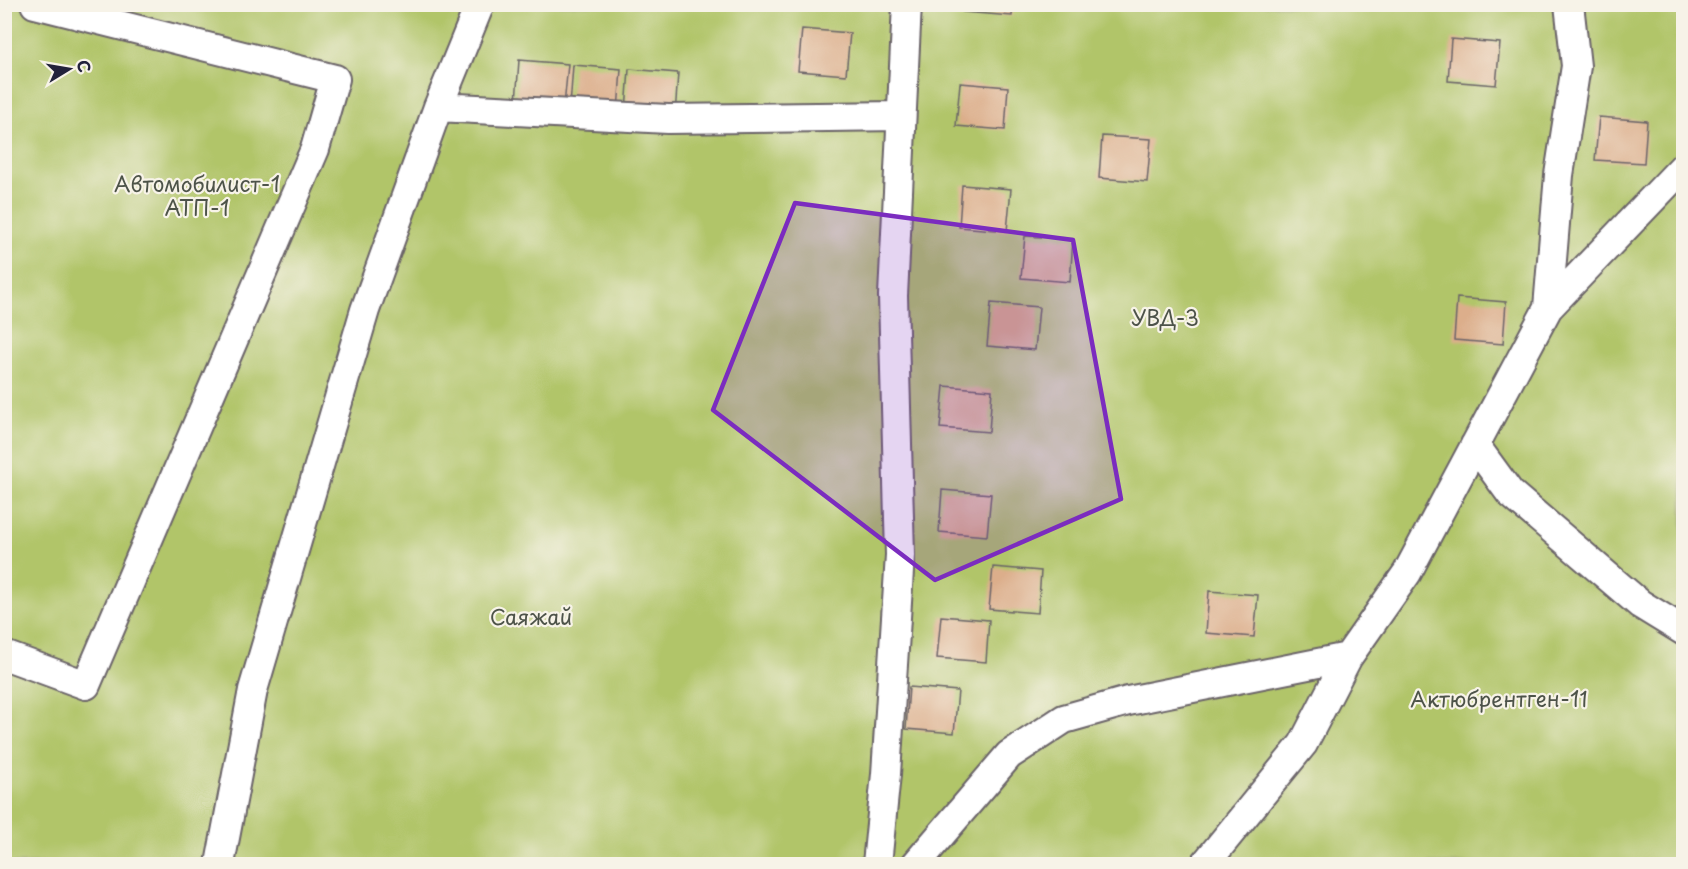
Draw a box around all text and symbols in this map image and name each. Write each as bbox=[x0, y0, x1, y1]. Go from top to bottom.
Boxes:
north arrow bbox=[39, 39, 99, 99]
text: С bbox=[72, 58, 98, 74]
park label: Автомобилист-1 АТП-1 bbox=[114, 167, 280, 223]
park label: УВД-3 bbox=[1131, 301, 1199, 333]
park label: Саяжай bbox=[490, 600, 572, 632]
park label: Актюбрентген-11 bbox=[1410, 682, 1588, 714]

